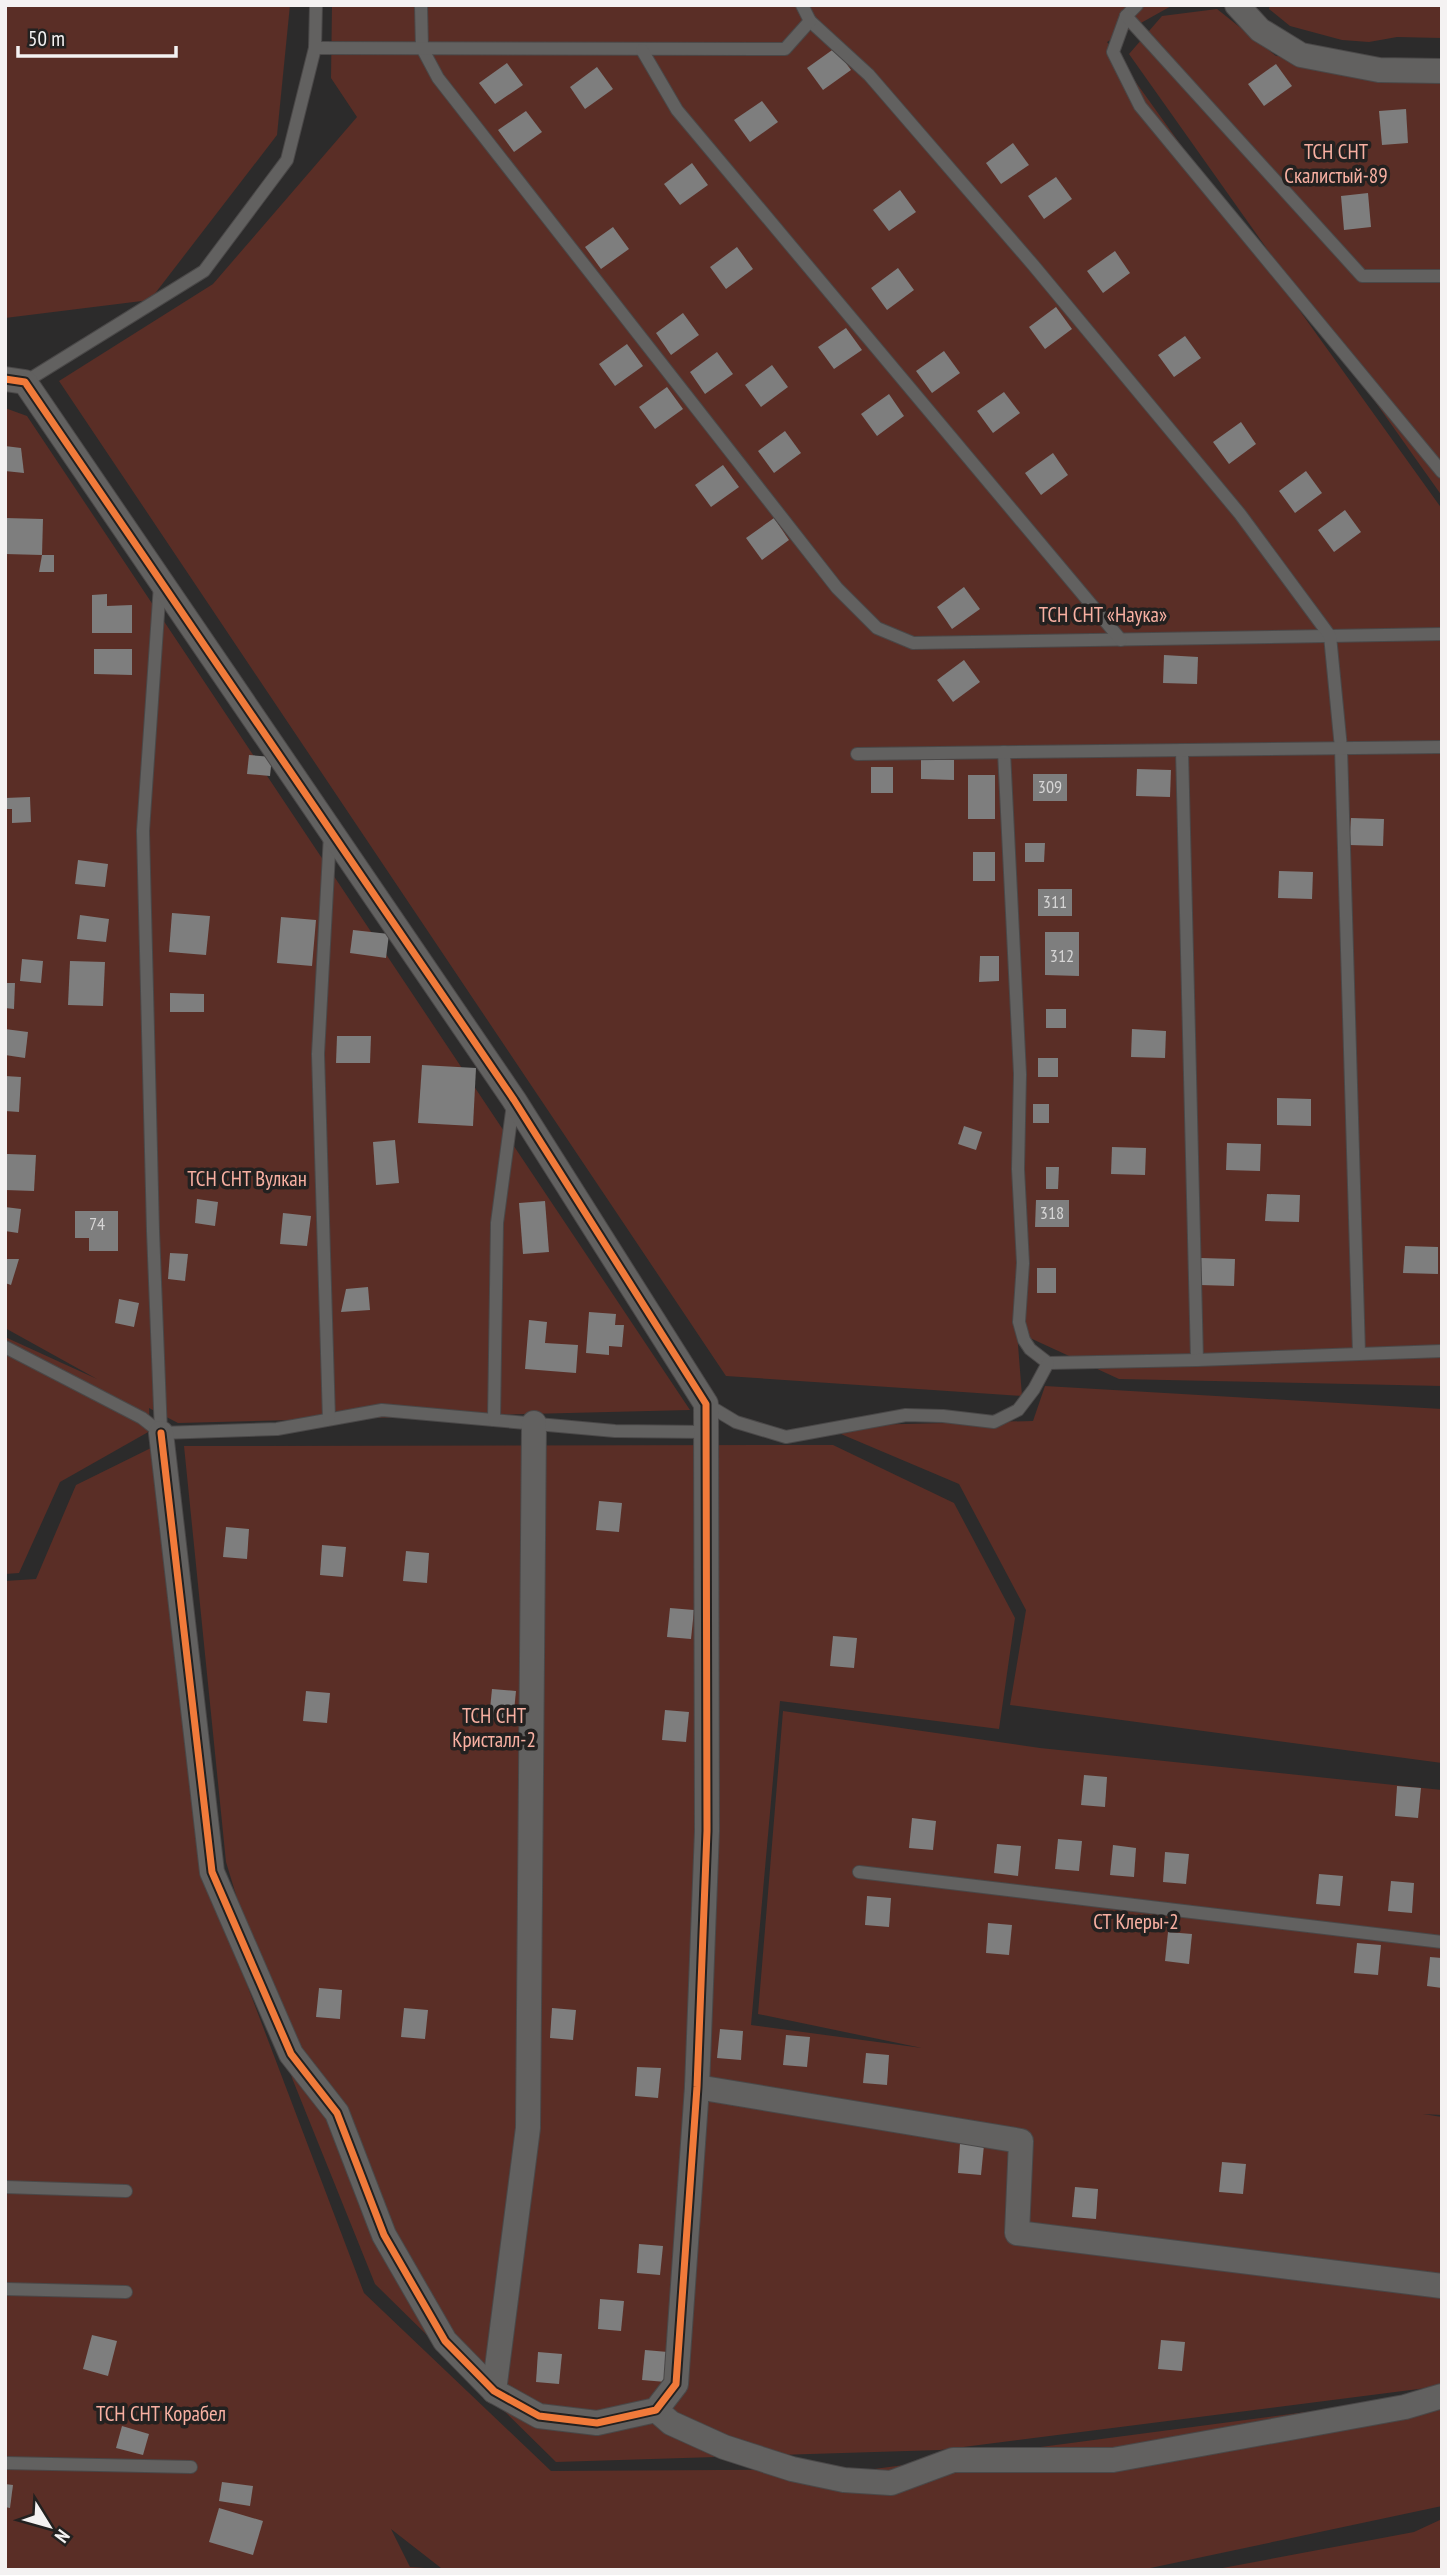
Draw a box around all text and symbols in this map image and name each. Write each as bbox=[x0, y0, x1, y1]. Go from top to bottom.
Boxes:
scale bar bbox=[18, 14, 175, 58]
text: 50 m bbox=[28, 25, 65, 52]
park label: ТСН СНТ Скалистый-89 bbox=[1284, 138, 1388, 189]
park label: ТСН СНТ «Наука» bbox=[1039, 601, 1167, 628]
house number: 309 bbox=[1038, 775, 1062, 798]
house number: 311 bbox=[1043, 890, 1067, 913]
house number: 312 bbox=[1050, 944, 1074, 967]
park label: ТСН СНТ Вулкан bbox=[187, 1165, 307, 1192]
house number: 318 bbox=[1040, 1201, 1064, 1224]
house number: 74 bbox=[89, 1212, 105, 1235]
park label: ТСН СНТ Кристалл-2 bbox=[452, 1702, 536, 1753]
park label: СТ Клеры-2 bbox=[1093, 1908, 1179, 1935]
park label: ТСН СНТ Корабел bbox=[96, 2400, 226, 2427]
north arrow bbox=[14, 2491, 84, 2561]
text: N bbox=[50, 2525, 75, 2548]

